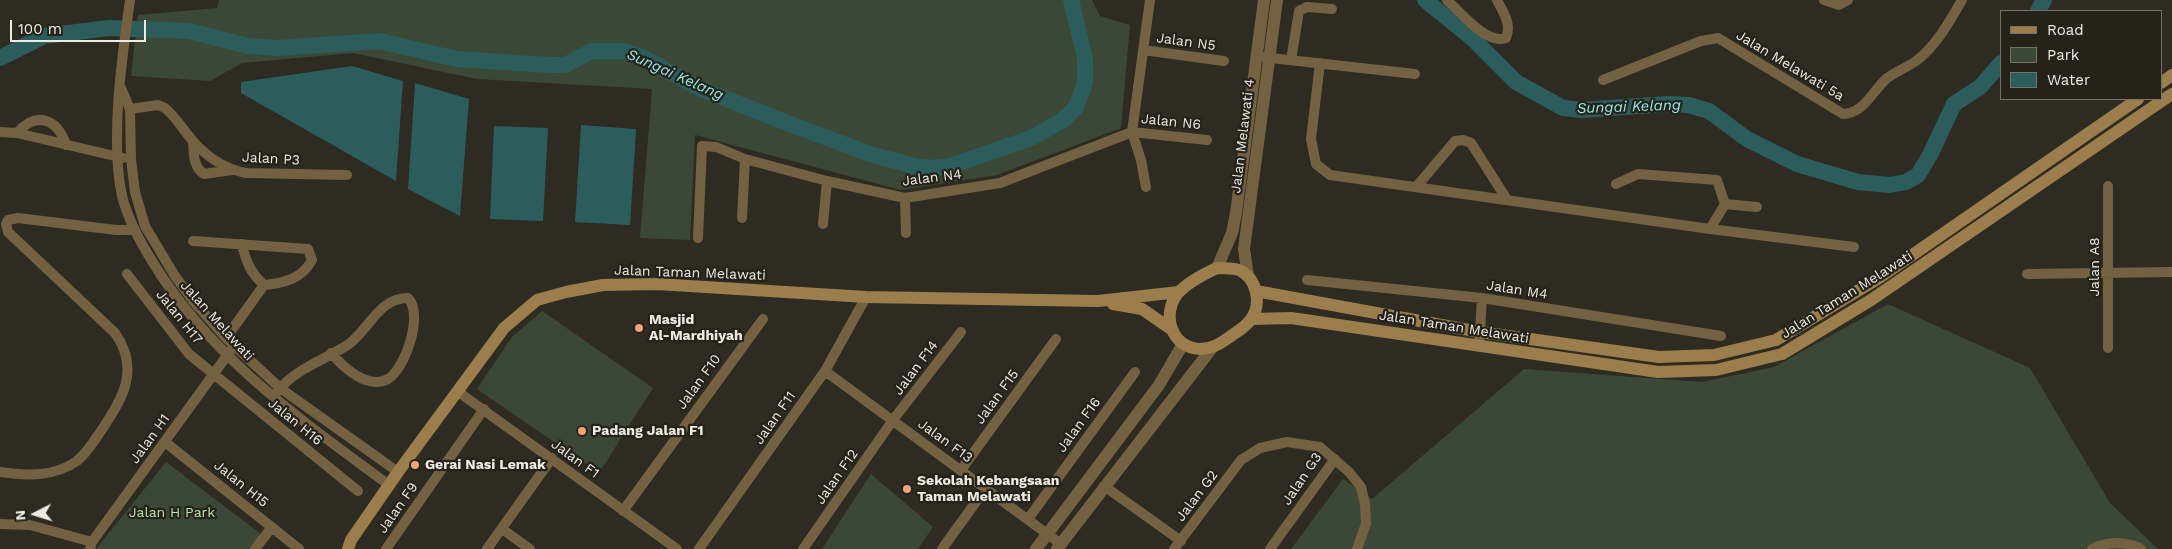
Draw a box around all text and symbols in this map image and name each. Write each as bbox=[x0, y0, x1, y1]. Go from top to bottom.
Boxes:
scale bar bbox=[12, 10, 149, 42]
legend bbox=[2000, 10, 2162, 100]
text: 100 m bbox=[18, 20, 62, 38]
text: Road bbox=[2047, 21, 2084, 39]
street label: Jalan Melawati 5a bbox=[1733, 27, 1847, 105]
street label: Jalan N5 bbox=[1155, 30, 1217, 54]
water label: Sungai Kelang bbox=[624, 46, 726, 104]
text: Park bbox=[2047, 46, 2079, 64]
text: Water bbox=[2047, 71, 2090, 89]
street label: Jalan Melawati 4 bbox=[1228, 78, 1258, 194]
water label: Sungai Kelang bbox=[1577, 96, 1681, 118]
street label: Jalan N6 bbox=[1140, 111, 1202, 133]
street label: Jalan P3 bbox=[242, 149, 300, 169]
street label: Jalan N4 bbox=[901, 166, 963, 190]
street label: Jalan A8 bbox=[2087, 237, 2103, 297]
street label: Jalan Taman Melawati bbox=[1778, 248, 1916, 342]
street label: Jalan Taman Melawati bbox=[614, 262, 766, 284]
street label: Jalan Melawati bbox=[177, 277, 257, 365]
street label: Jalan M4 bbox=[1485, 277, 1549, 303]
street label: Jalan H17 bbox=[152, 287, 206, 347]
street label: Jalan Taman Melawati bbox=[1378, 307, 1530, 347]
place label: Masjid Al-Mardhiyah bbox=[649, 312, 743, 344]
marker: Masjid Al-Mardhiyah bbox=[633, 322, 645, 334]
street label: Jalan F14 bbox=[890, 337, 942, 399]
street label: Jalan F10 bbox=[673, 351, 725, 413]
street label: Jalan F15 bbox=[972, 366, 1022, 428]
street label: Jalan F11 bbox=[751, 388, 799, 448]
street label: Jalan F16 bbox=[1053, 394, 1105, 456]
street label: Jalan H16 bbox=[264, 395, 326, 449]
street label: Jalan H1 bbox=[126, 411, 174, 467]
street label: Jalan F13 bbox=[914, 416, 976, 466]
place label: Padang Jalan F1 bbox=[592, 423, 704, 439]
marker: Padang Jalan F1 bbox=[576, 425, 588, 437]
street label: Jalan F1 bbox=[548, 436, 602, 482]
street label: Jalan F12 bbox=[812, 446, 862, 508]
street label: Jalan G3 bbox=[1278, 450, 1326, 508]
street label: Jalan H15 bbox=[210, 457, 272, 511]
place label: Gerai Nasi Lemak bbox=[425, 457, 546, 473]
marker: Gerai Nasi Lemak bbox=[409, 459, 421, 471]
street label: Jalan G2 bbox=[1172, 467, 1222, 525]
place label: Sekolah Kebangsaan Taman Melawati bbox=[917, 473, 1060, 506]
street label: Jalan F9 bbox=[374, 479, 422, 537]
marker: Sekolah Kebangsaan Taman Melawati bbox=[901, 483, 913, 495]
north arrow bbox=[10, 489, 60, 539]
park label: Jalan H Park bbox=[129, 505, 215, 521]
text: N bbox=[12, 509, 28, 521]

